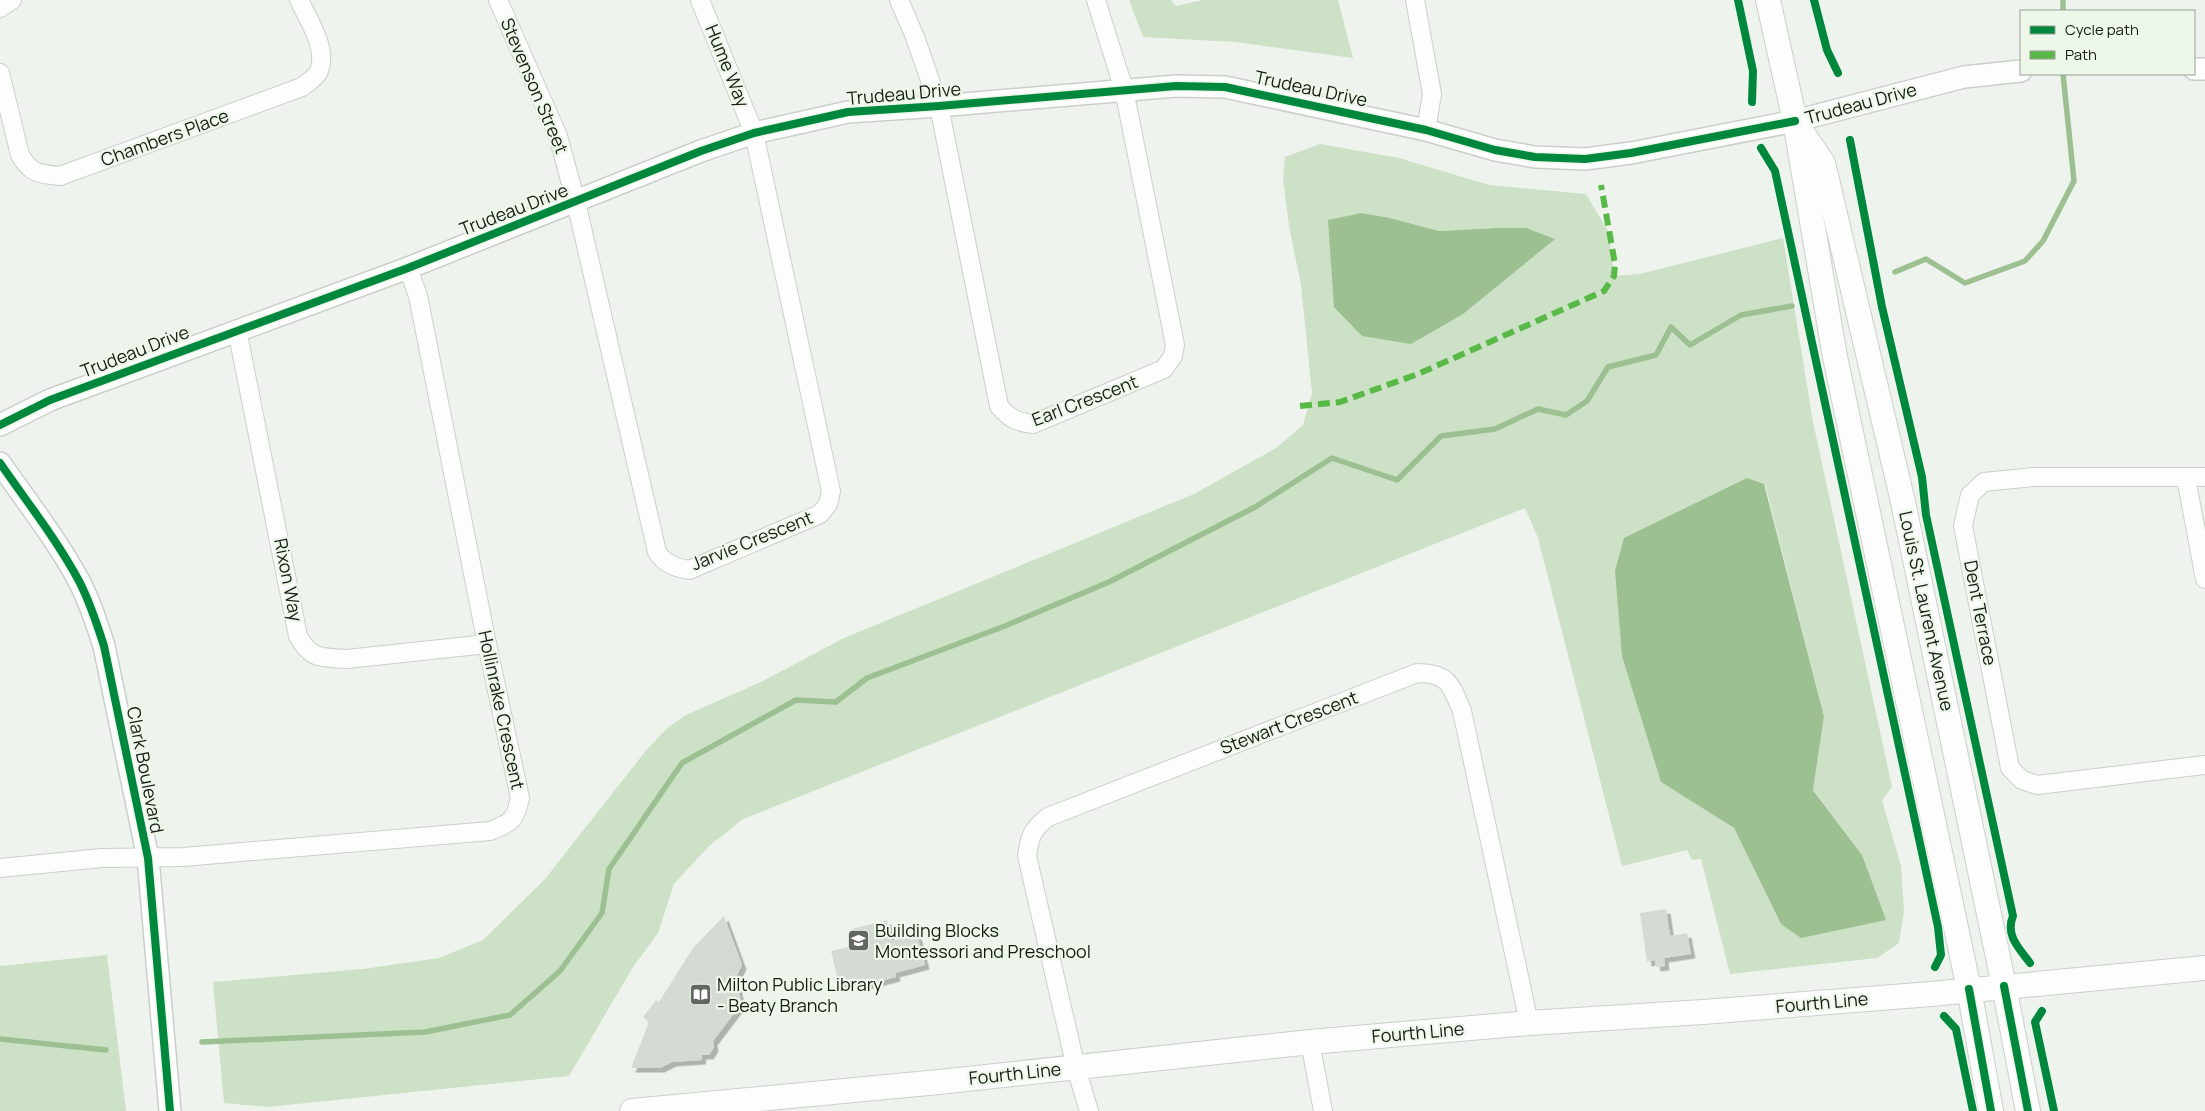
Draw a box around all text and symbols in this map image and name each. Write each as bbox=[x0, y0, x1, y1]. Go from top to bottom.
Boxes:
legend bbox=[2020, 10, 2195, 75]
street label: Stevenson Street bbox=[496, 14, 574, 157]
text: Cycle path bbox=[2065, 19, 2139, 40]
street label: Hume Way bbox=[700, 21, 756, 111]
text: Path bbox=[2065, 44, 2097, 65]
street label: Trudeau Drive bbox=[1253, 64, 1370, 112]
street label: Trudeau Drive bbox=[846, 76, 962, 110]
street label: Trudeau Drive bbox=[1802, 77, 1919, 129]
street label: Chambers Place bbox=[97, 103, 232, 171]
street label: Trudeau Drive bbox=[456, 177, 571, 241]
street label: Trudeau Drive bbox=[77, 319, 192, 383]
street label: Earl Crescent bbox=[1028, 369, 1141, 431]
street label: Jarvie Crescent bbox=[687, 505, 816, 575]
street label: Louis St. Laurent Avenue bbox=[1894, 509, 1960, 713]
street label: Rixon Way bbox=[269, 536, 309, 624]
street label: Dent Terrace bbox=[1959, 558, 2003, 667]
street label: Hollinrake Crescent bbox=[473, 628, 531, 792]
street label: Stewart Crescent bbox=[1216, 685, 1361, 759]
street label: Clark Boulevard bbox=[122, 704, 170, 835]
place label: Building Blocks Montessori and Preschool bbox=[875, 918, 1091, 963]
school or university icon: Building Blocks Montessori and Preschool bbox=[847, 929, 871, 953]
place label: Milton Public Library - Beaty Branch bbox=[717, 972, 883, 1017]
library icon: Milton Public Library - Beaty Branch bbox=[689, 983, 713, 1007]
street label: Fourth Line bbox=[1775, 986, 1869, 1018]
street label: Fourth Line bbox=[1371, 1016, 1465, 1048]
street label: Fourth Line bbox=[968, 1056, 1062, 1090]

